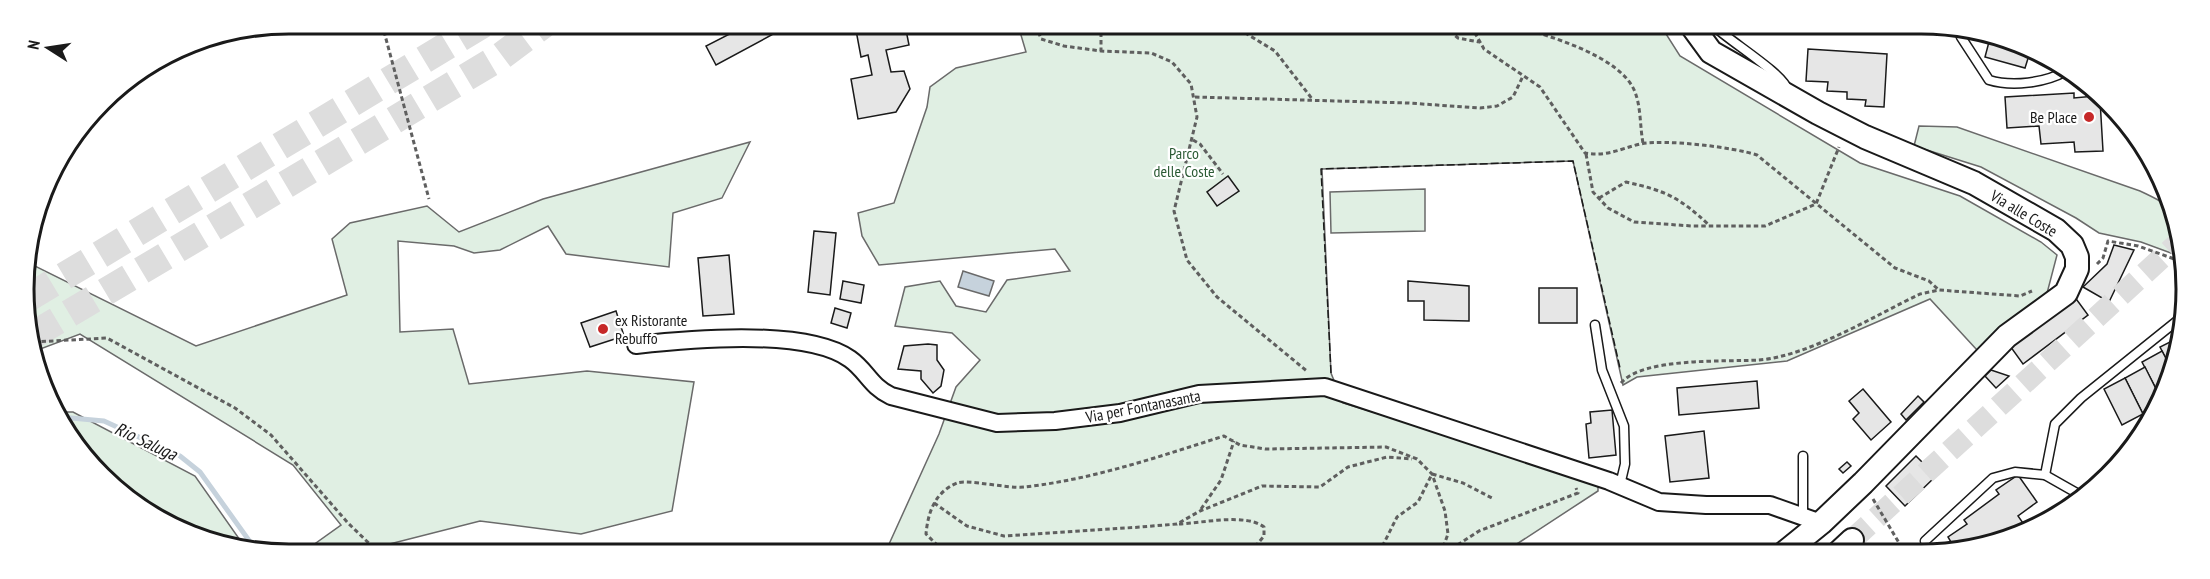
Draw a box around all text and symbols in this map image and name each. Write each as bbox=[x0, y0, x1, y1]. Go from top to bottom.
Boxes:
north arrow bbox=[18, 18, 78, 78]
text: N bbox=[23, 39, 44, 51]
place label: Be Place bbox=[2030, 107, 2077, 127]
marker: Be Place bbox=[2082, 110, 2096, 124]
park label: Parco delle Coste bbox=[1153, 143, 1215, 181]
street label: Via alle Coste bbox=[1986, 185, 2061, 241]
place label: ex Ristorante Rebuffo bbox=[615, 310, 687, 348]
marker: ex Ristorante Rebuffo bbox=[596, 322, 610, 336]
street label: Via per Fontanasanta bbox=[1083, 385, 1202, 427]
water label: Rio Saluga bbox=[111, 417, 182, 466]

